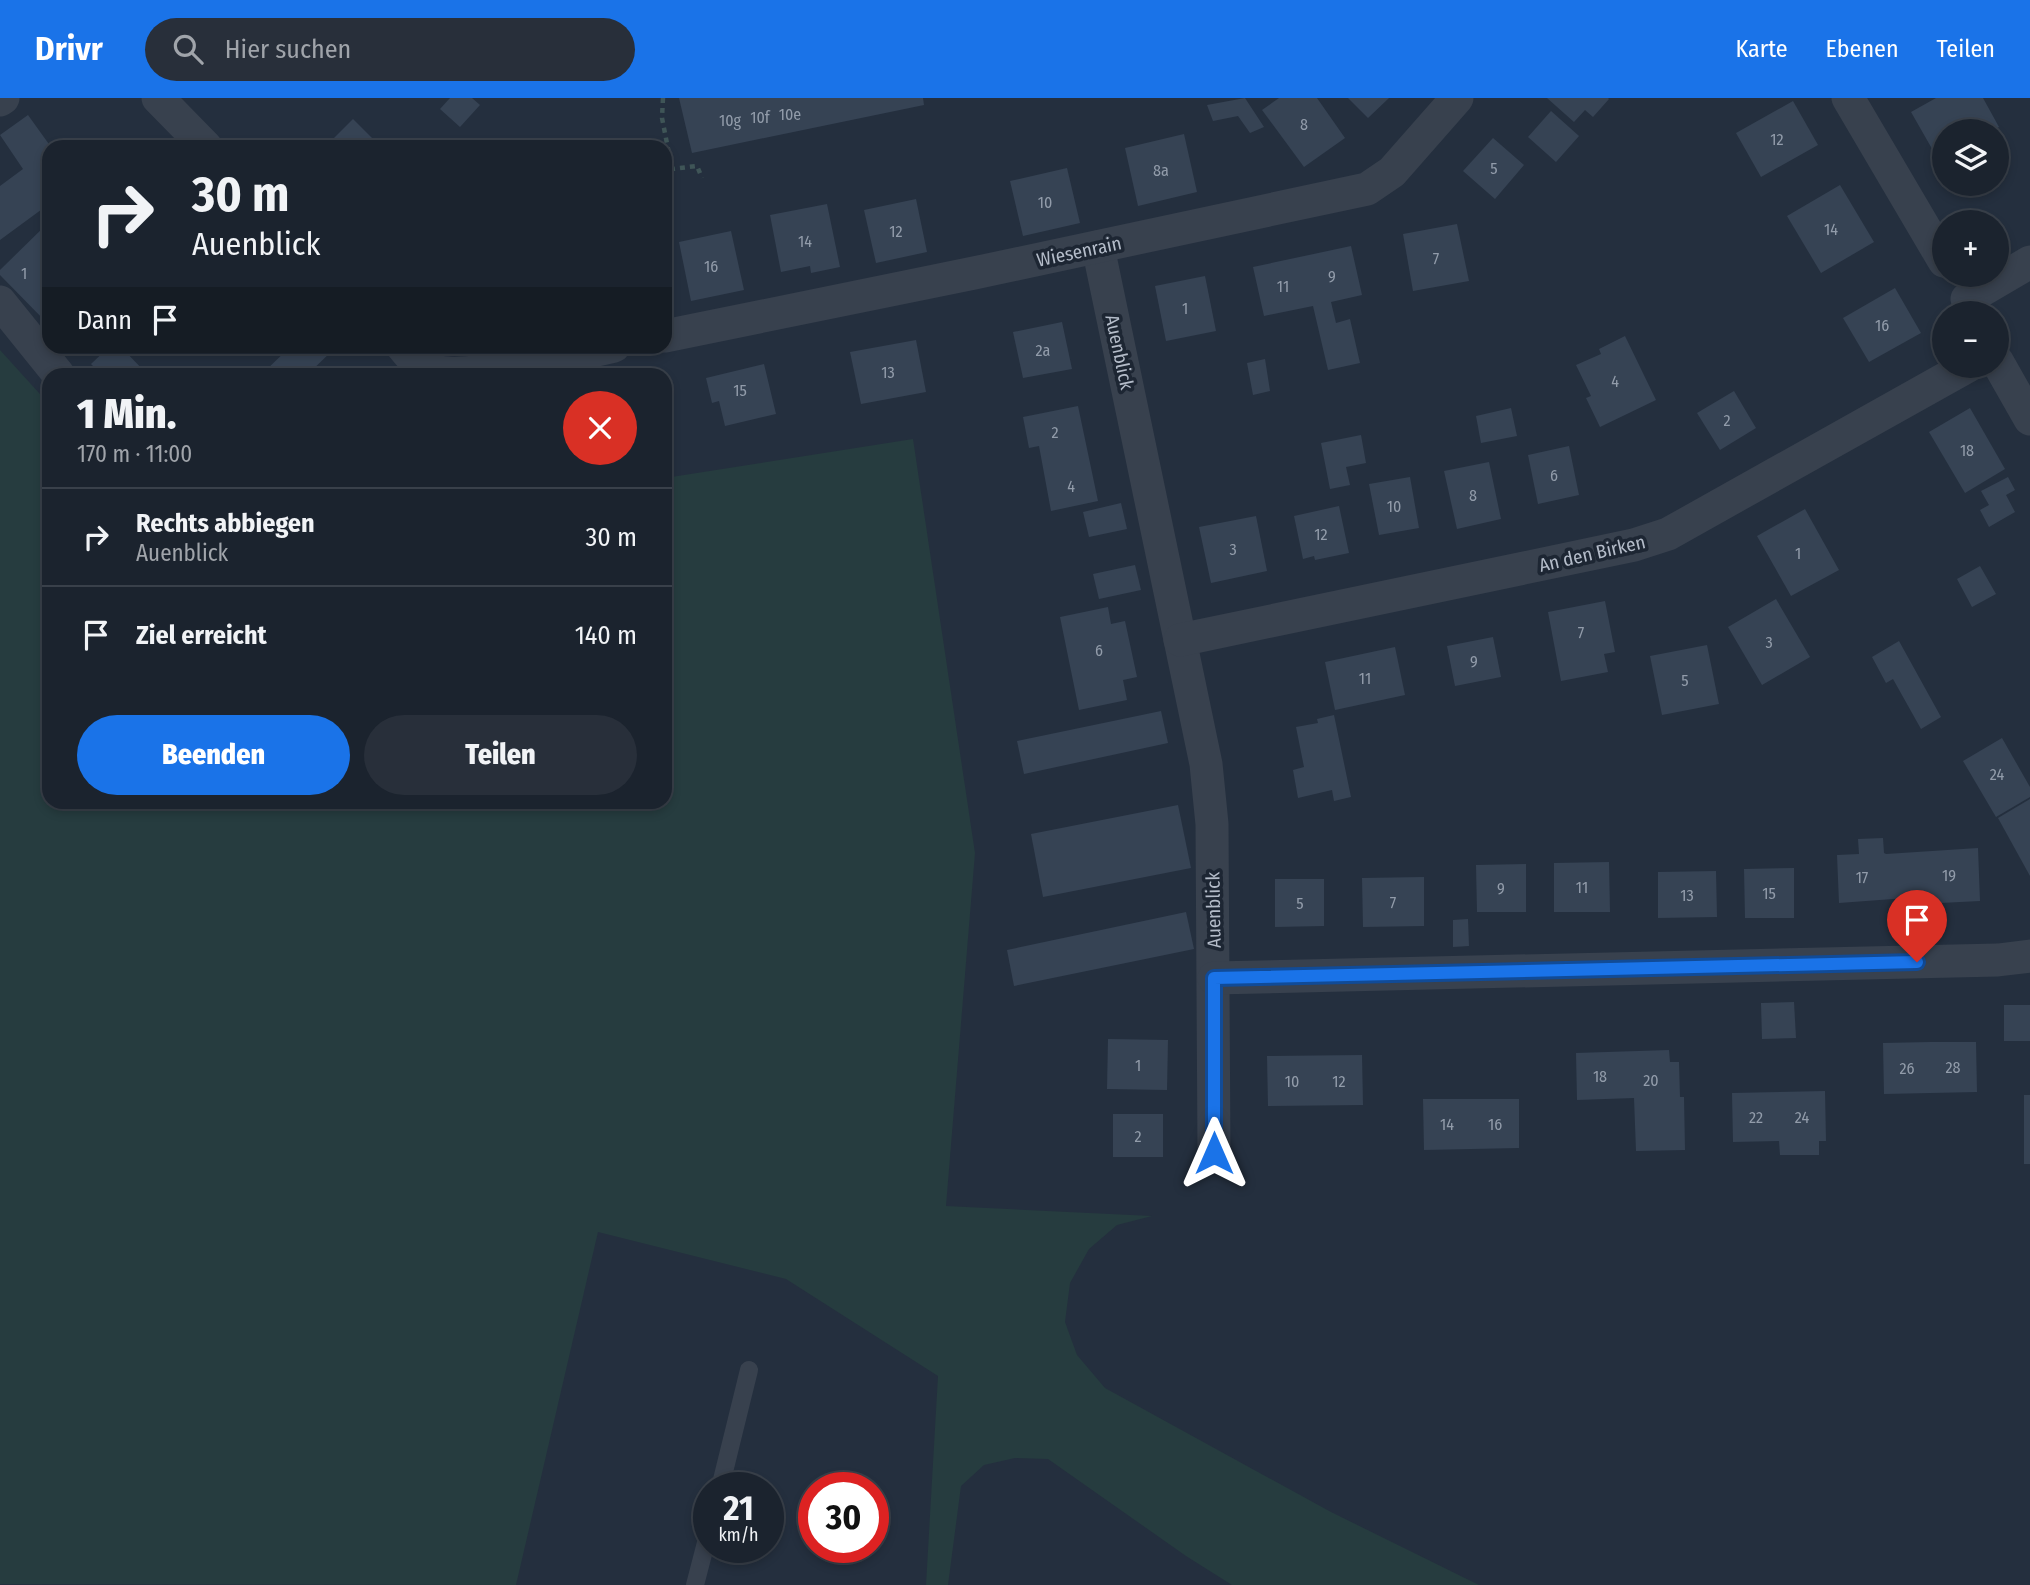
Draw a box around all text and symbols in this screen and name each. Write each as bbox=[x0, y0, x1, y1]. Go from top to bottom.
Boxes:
search box bbox=[145, 18, 635, 81]
text: Drivr bbox=[35, 29, 103, 69]
icon: search bbox=[169, 30, 207, 68]
text: Hier suchen bbox=[225, 34, 351, 65]
text: Karte bbox=[1736, 35, 1788, 63]
text: Ebenen bbox=[1826, 35, 1899, 63]
text: Teilen bbox=[1937, 35, 1995, 63]
house number: 10e bbox=[779, 105, 801, 124]
house number: 10f bbox=[750, 108, 771, 127]
house number: 10g bbox=[719, 111, 742, 130]
house number: 8 bbox=[1300, 115, 1308, 134]
map controls bbox=[1932, 119, 2009, 378]
button: layers bbox=[1932, 119, 2009, 196]
house number: 12 bbox=[1770, 130, 1784, 149]
house number: 5 bbox=[1490, 159, 1498, 178]
house number: 8a bbox=[1153, 161, 1169, 180]
text: 30 m bbox=[192, 165, 290, 224]
icon: right bbox=[77, 168, 168, 259]
house number: 10 bbox=[1038, 193, 1052, 212]
button: + bbox=[1932, 210, 2009, 287]
house number: 14 bbox=[1824, 220, 1838, 239]
house number: 12 bbox=[889, 222, 903, 241]
text: Auenblick bbox=[192, 225, 320, 263]
street label: Wiesenrain bbox=[1035, 231, 1124, 272]
house number: 14 bbox=[798, 232, 812, 251]
house number: 7 bbox=[1433, 249, 1440, 268]
house number: 16 bbox=[704, 257, 718, 276]
house number: 1 bbox=[21, 264, 27, 283]
house number: 9 bbox=[1328, 267, 1336, 286]
house number: 11 bbox=[1277, 277, 1289, 296]
house number: 1 bbox=[1182, 299, 1188, 318]
icon: arrive bbox=[146, 301, 184, 339]
button: − bbox=[1932, 301, 2009, 378]
text: Dann bbox=[77, 305, 132, 336]
street label: Auenblick bbox=[1100, 312, 1139, 392]
house number: 16 bbox=[1875, 316, 1889, 335]
house number: 2a bbox=[1036, 341, 1051, 360]
house number: 13 bbox=[881, 363, 895, 382]
house number: 4 bbox=[1611, 372, 1619, 391]
house number: 15 bbox=[733, 381, 747, 400]
text: 1 Min. bbox=[77, 389, 177, 439]
button: close bbox=[563, 391, 637, 465]
house number: 2 bbox=[1723, 411, 1731, 430]
house number: 2 bbox=[1051, 423, 1059, 442]
text: 170 m · 11:00 bbox=[77, 440, 192, 468]
house number: 18 bbox=[1960, 441, 1974, 460]
house number: 6 bbox=[1550, 466, 1558, 485]
house number: 4 bbox=[1067, 477, 1075, 496]
house number: 8 bbox=[1469, 486, 1477, 505]
house number: 10 bbox=[1387, 497, 1401, 516]
text: Rechts abbiegen bbox=[136, 508, 315, 539]
icon: right bbox=[77, 518, 115, 556]
text: 30 m bbox=[586, 522, 637, 553]
house number: 12 bbox=[1314, 525, 1328, 544]
street label: An den Birken bbox=[1537, 530, 1648, 577]
text: Auenblick bbox=[136, 539, 228, 567]
house number: 3 bbox=[1229, 540, 1237, 559]
house number: 1 bbox=[1795, 544, 1801, 563]
icon: arrive bbox=[77, 616, 115, 654]
text: Ziel erreicht bbox=[136, 620, 267, 651]
text: 140 m bbox=[575, 620, 637, 651]
house number: 7 bbox=[1578, 623, 1585, 642]
house number: 3 bbox=[1765, 633, 1773, 652]
house number: 6 bbox=[1095, 641, 1103, 660]
house number: 9 bbox=[1470, 652, 1478, 671]
house number: 11 bbox=[1359, 669, 1371, 688]
house number: 5 bbox=[1681, 671, 1689, 690]
button: Beenden bbox=[77, 715, 350, 795]
button: Teilen bbox=[364, 715, 637, 795]
house number: 24 bbox=[1990, 765, 2004, 784]
house number: 19 bbox=[1942, 866, 1956, 885]
house number: 17 bbox=[1856, 868, 1869, 887]
street label: Auenblick bbox=[1201, 872, 1226, 948]
house number: 11 bbox=[1576, 878, 1588, 897]
house number: 9 bbox=[1497, 879, 1505, 898]
house number: 15 bbox=[1762, 884, 1776, 903]
house number: 13 bbox=[1680, 886, 1694, 905]
pin bbox=[1887, 890, 1947, 962]
house number: 7 bbox=[1390, 893, 1397, 912]
house number: 5 bbox=[1296, 894, 1304, 913]
icon: arrive bbox=[1898, 901, 1936, 939]
house number: 1 bbox=[1135, 1056, 1141, 1075]
house number: 28 bbox=[1945, 1058, 1961, 1077]
house number: 26 bbox=[1900, 1059, 1915, 1078]
house number: 18 bbox=[1593, 1067, 1607, 1086]
house number: 20 bbox=[1643, 1071, 1659, 1090]
house number: 10 bbox=[1285, 1072, 1299, 1091]
house number: 12 bbox=[1332, 1072, 1346, 1091]
house number: 22 bbox=[1749, 1108, 1763, 1127]
house number: 24 bbox=[1795, 1108, 1809, 1127]
house number: 14 bbox=[1440, 1115, 1454, 1134]
house number: 16 bbox=[1488, 1115, 1502, 1134]
position arrow bbox=[1177, 1116, 1251, 1190]
house number: 2 bbox=[1134, 1127, 1142, 1146]
speed limit sign: 30 bbox=[798, 1472, 889, 1563]
text: 21 bbox=[723, 1487, 754, 1529]
text: km/h bbox=[718, 1524, 759, 1546]

